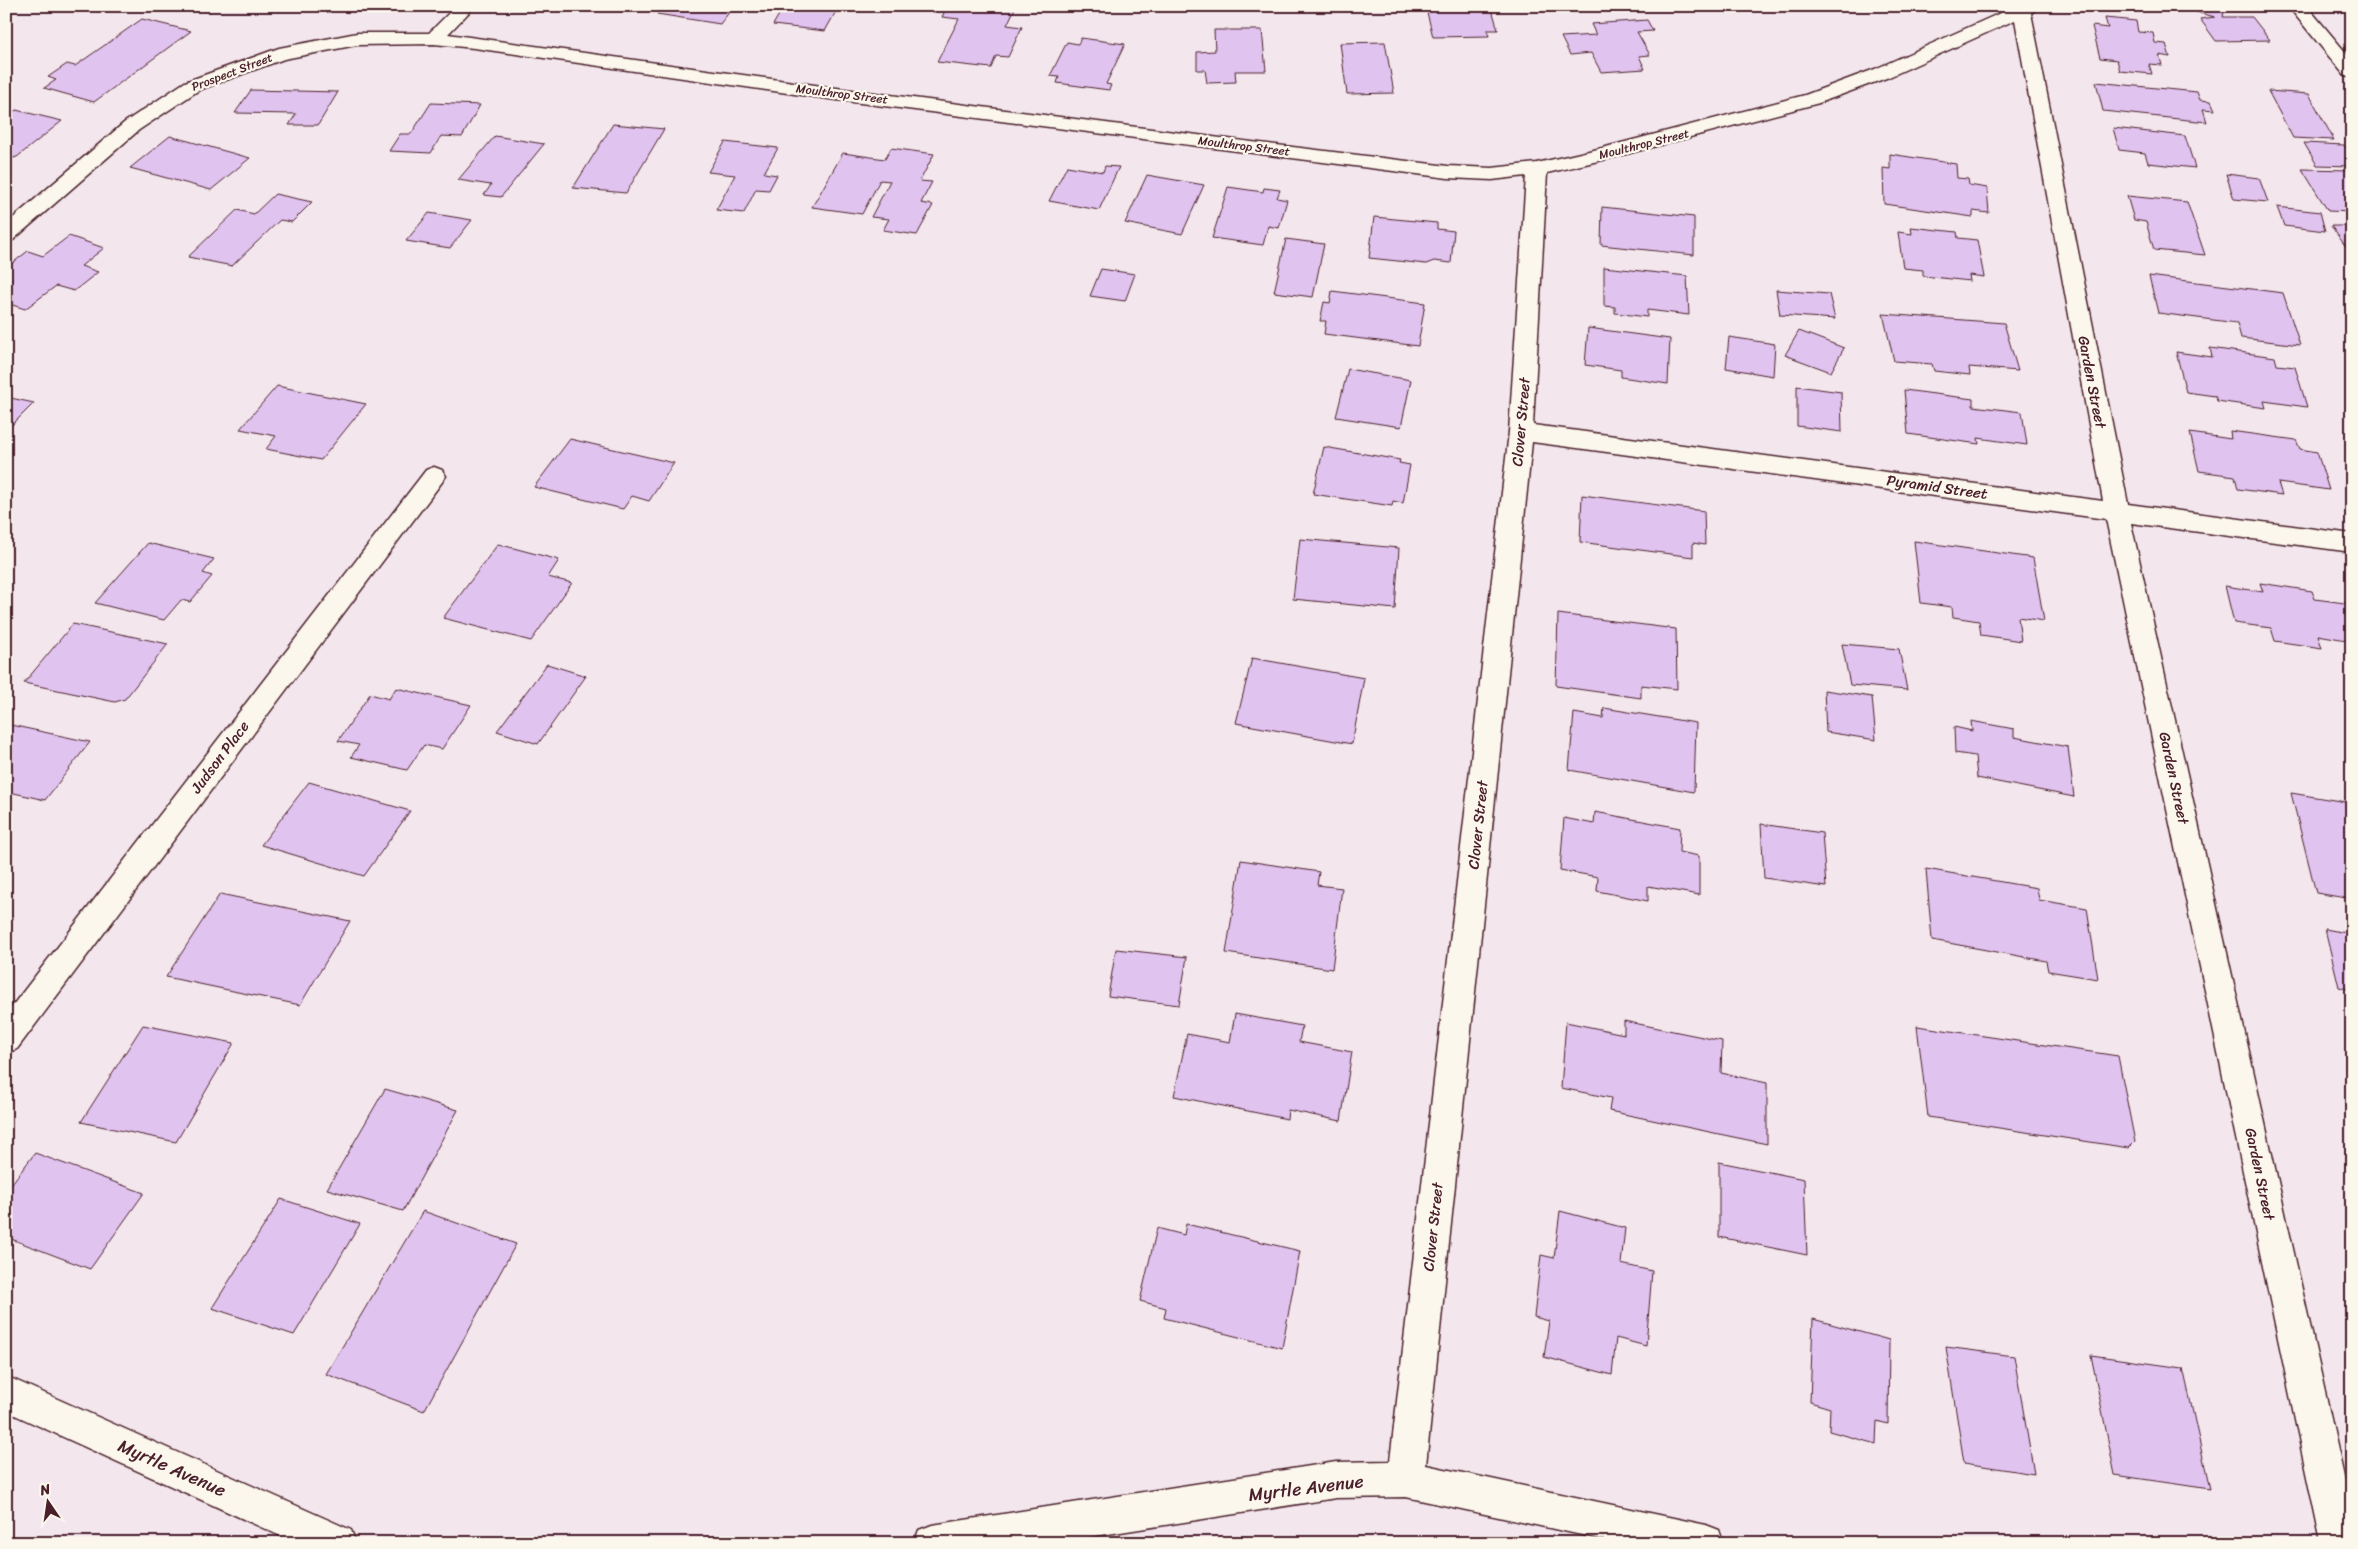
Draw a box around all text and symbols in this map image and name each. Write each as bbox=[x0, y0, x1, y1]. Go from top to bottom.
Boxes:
street label: Prospect Street bbox=[188, 46, 276, 98]
street label: Moulthrop Street bbox=[795, 77, 889, 111]
street label: Moulthrop Street bbox=[1596, 122, 1692, 166]
street label: Moulthrop Street bbox=[1197, 129, 1291, 163]
street label: Garden Street bbox=[2070, 333, 2114, 431]
street label: Clover Street bbox=[1504, 376, 1538, 468]
street label: Pyramid Street bbox=[1885, 467, 1990, 507]
street label: Judson Place bbox=[183, 715, 256, 800]
street label: Garden Street bbox=[2152, 729, 2197, 828]
street label: Clover Street bbox=[1460, 778, 1496, 871]
street label: Garden Street bbox=[2238, 1125, 2283, 1224]
street label: Clover Street bbox=[1415, 1180, 1451, 1273]
street label: Myrtle Avenue bbox=[113, 1430, 231, 1506]
street label: Myrtle Avenue bbox=[1247, 1465, 1365, 1511]
north arrow bbox=[22, 1476, 72, 1526]
text: N bbox=[37, 1476, 53, 1503]

